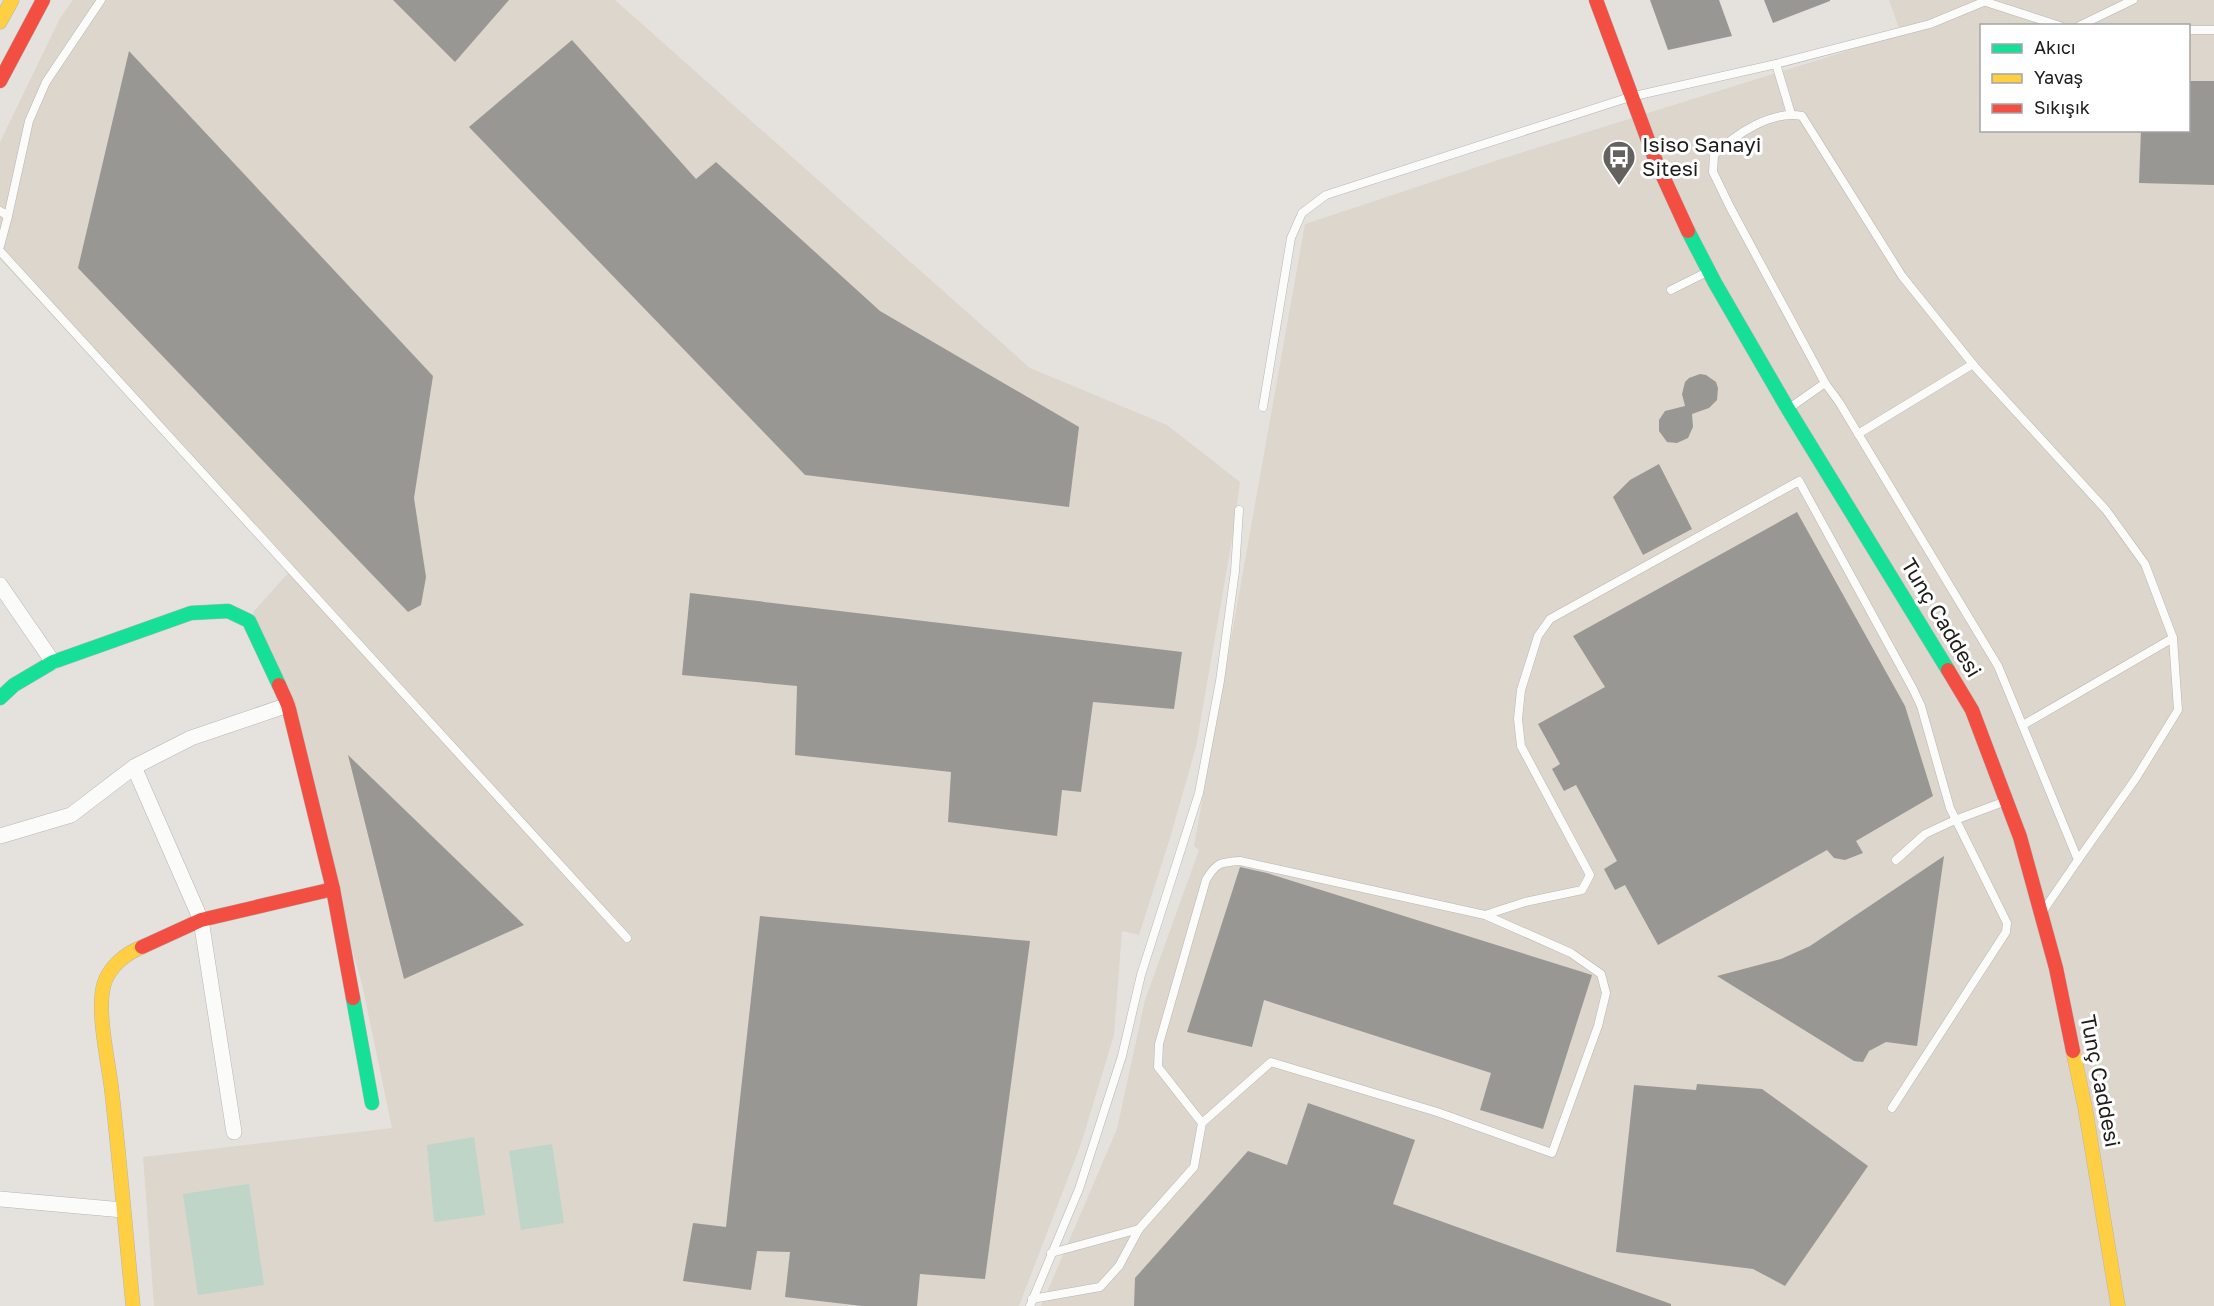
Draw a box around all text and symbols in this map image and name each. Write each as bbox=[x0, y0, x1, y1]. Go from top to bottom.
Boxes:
legend bbox=[1980, 24, 2190, 132]
text: Akıcı bbox=[2034, 36, 2076, 58]
text: Yavaş bbox=[2034, 66, 2083, 88]
text: Sıkışık bbox=[2034, 96, 2090, 118]
place label: Isiso Sanayi Sitesi bbox=[1642, 131, 1761, 181]
bus stop icon: Isiso Sanayi Sitesi bbox=[1601, 139, 1637, 186]
street label: Tunç Caddesi bbox=[1896, 553, 1988, 682]
street label: Tunç Caddesi bbox=[2075, 1012, 2127, 1149]

